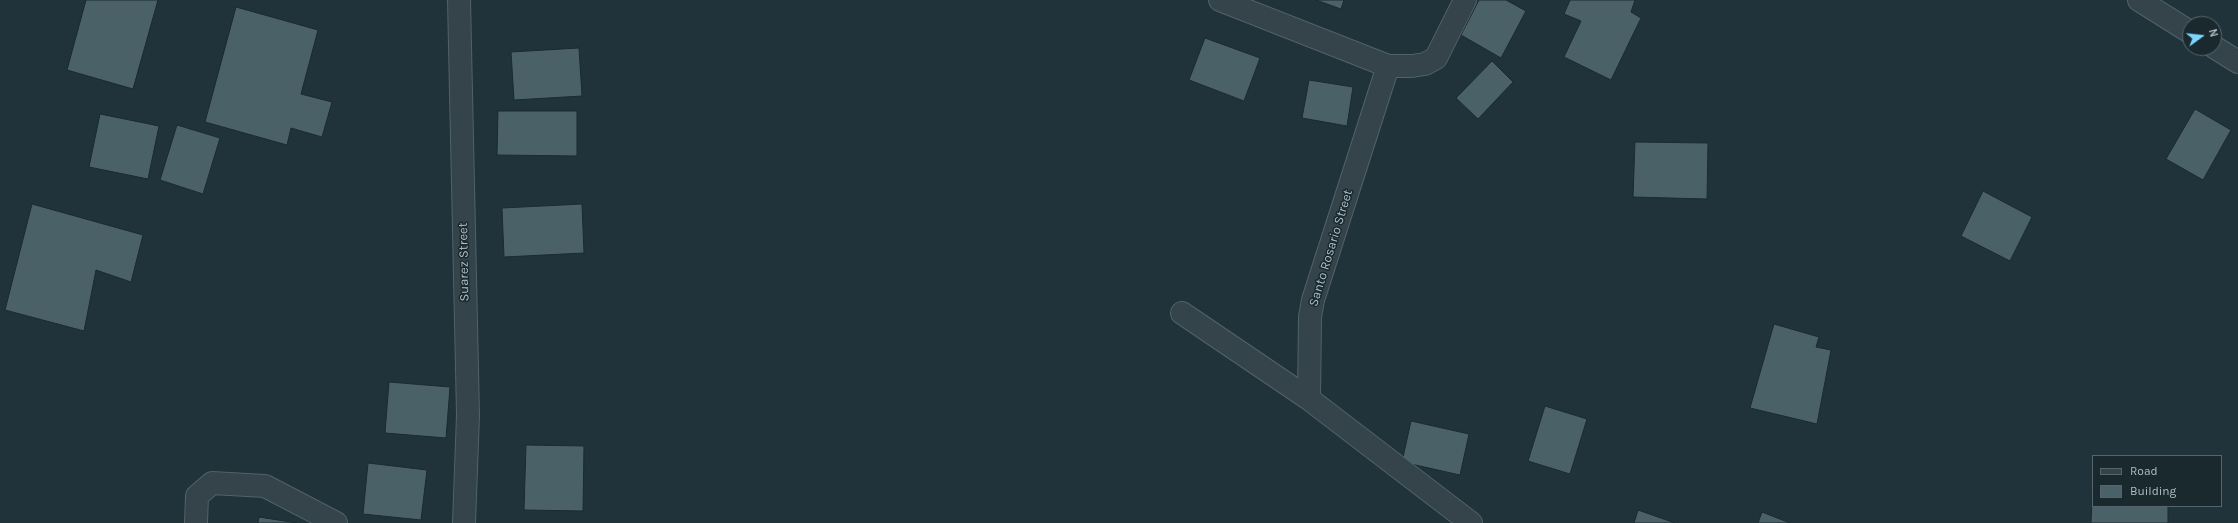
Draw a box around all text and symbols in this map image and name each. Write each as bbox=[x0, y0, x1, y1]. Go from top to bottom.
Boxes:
north arrow bbox=[2182, 16, 2222, 56]
text: N bbox=[2206, 28, 2220, 39]
street label: Santo Rosario Street bbox=[1306, 188, 1356, 308]
street label: Suarez Street bbox=[456, 222, 472, 302]
legend bbox=[2092, 455, 2222, 507]
text: Road bbox=[2130, 464, 2158, 478]
text: Building bbox=[2130, 484, 2176, 498]

